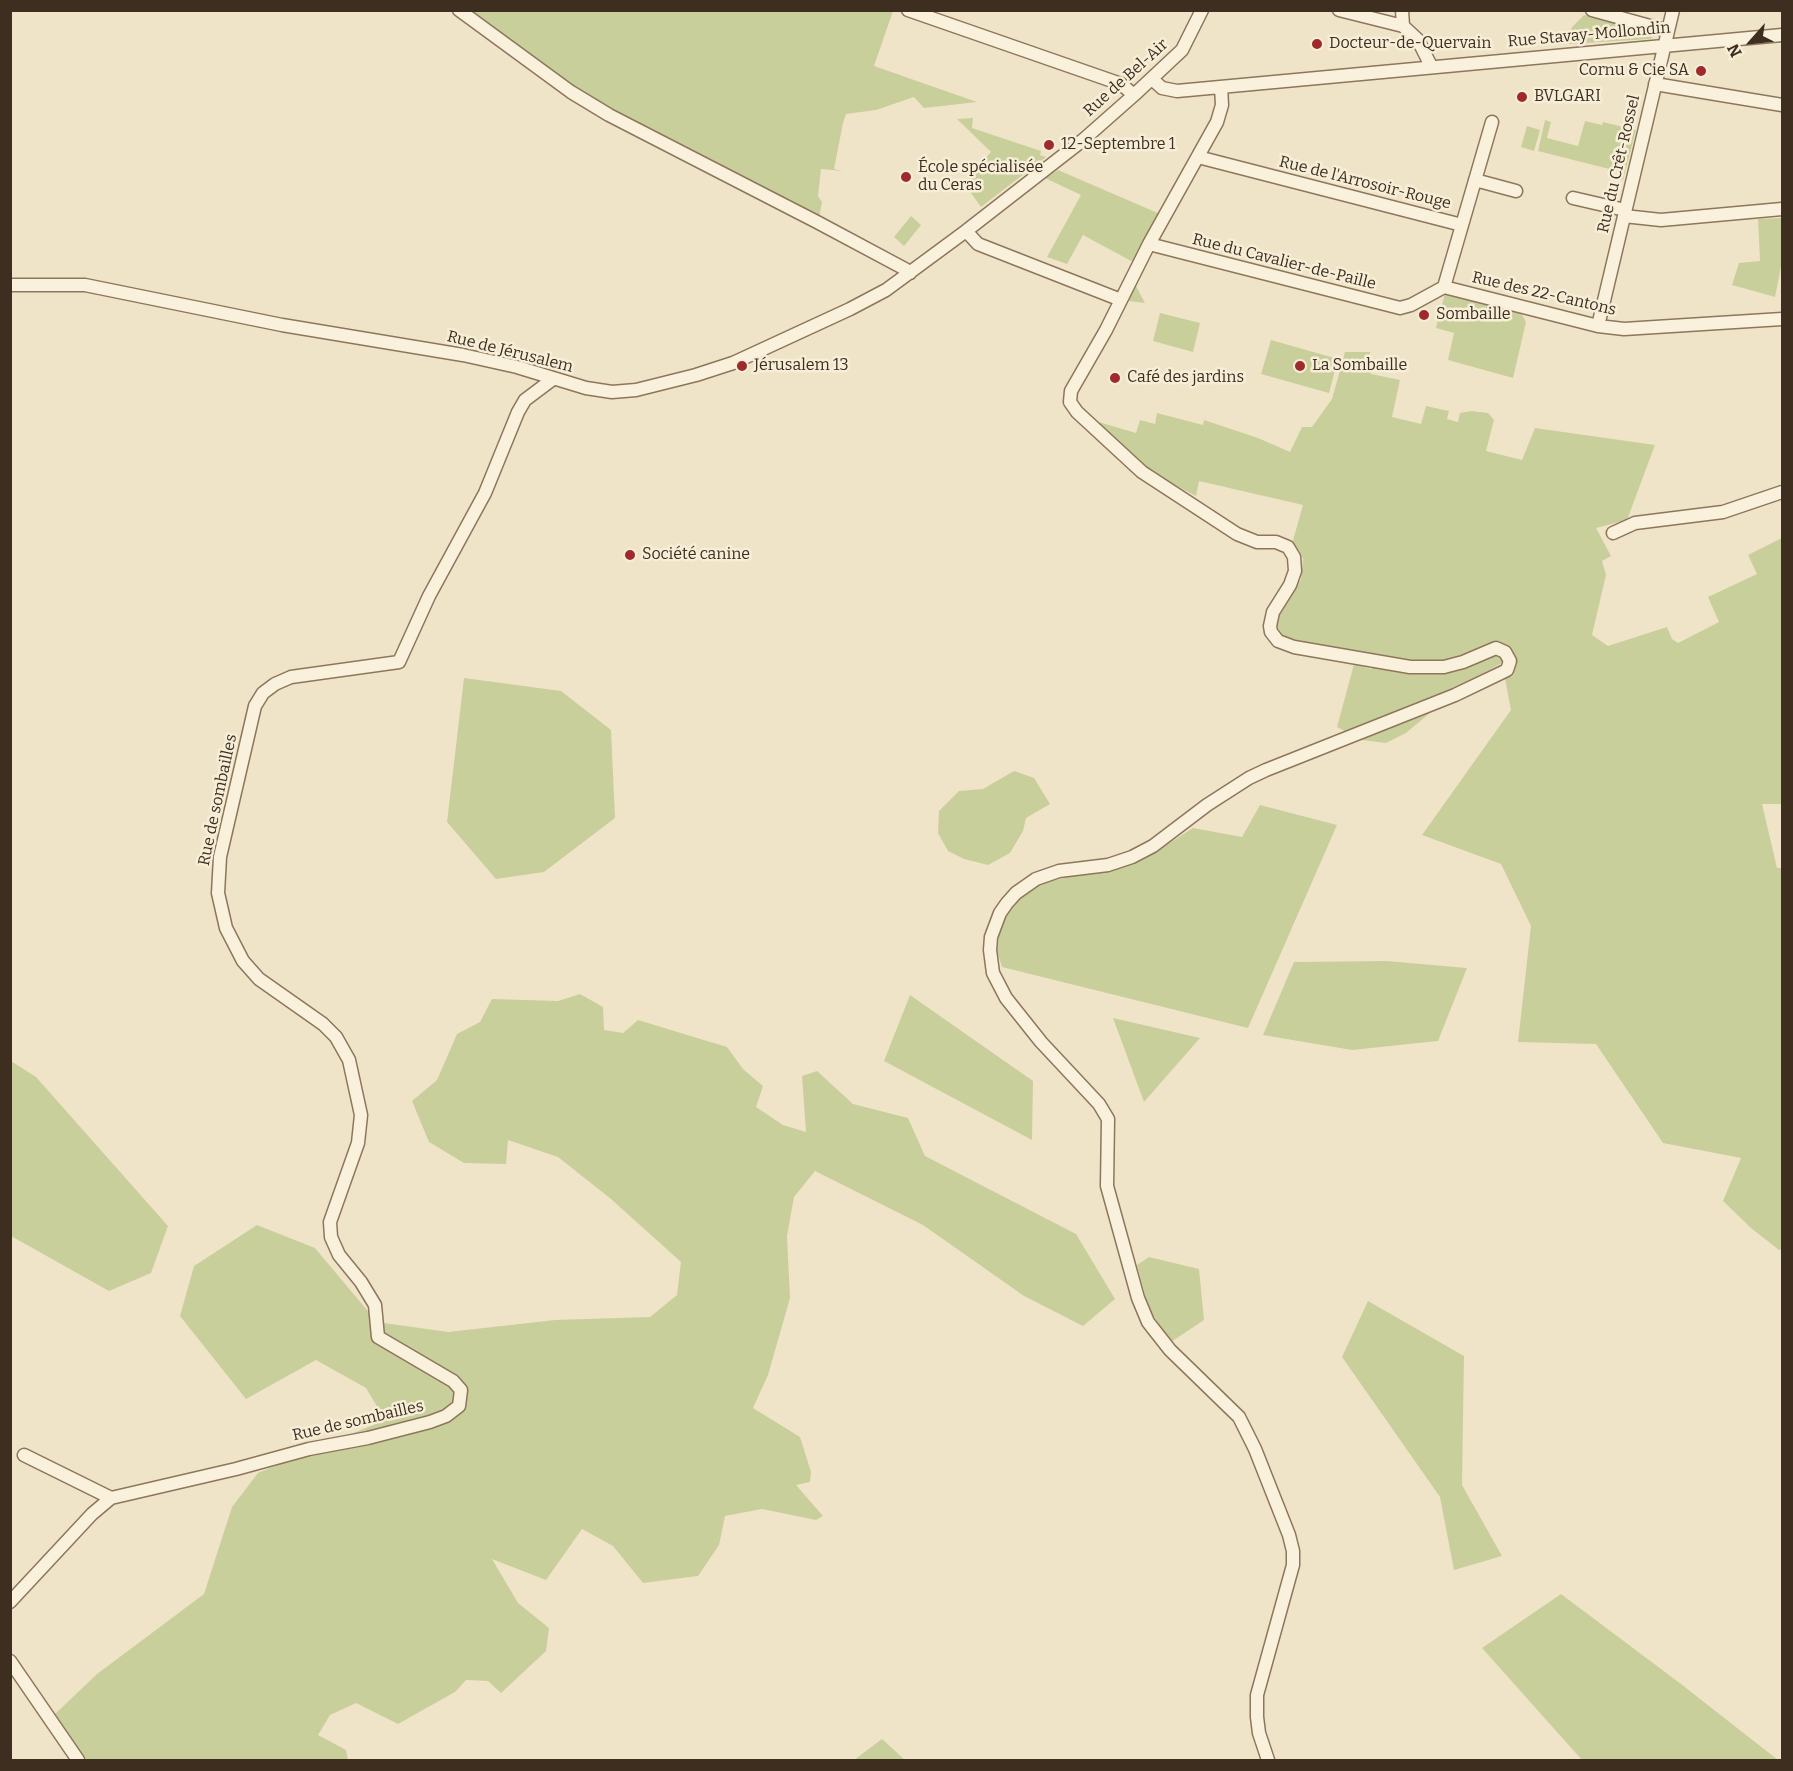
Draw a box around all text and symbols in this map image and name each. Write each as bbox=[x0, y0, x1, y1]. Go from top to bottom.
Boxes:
north arrow bbox=[1721, 12, 1781, 72]
street label: Rue Stavay-Mollondin bbox=[1507, 18, 1671, 52]
place label: Docteur-de-Quervain bbox=[1329, 34, 1491, 54]
street label: Rue de Bel-Air bbox=[1080, 35, 1172, 121]
marker: Docteur-de-Quervain bbox=[1310, 37, 1324, 51]
text: N bbox=[1723, 41, 1746, 60]
place label: Cornu & Cie SA bbox=[1579, 61, 1689, 81]
marker: Cornu & Cie SA bbox=[1694, 64, 1708, 78]
place label: BVLGARI bbox=[1534, 87, 1601, 107]
marker: BVLGARI bbox=[1515, 90, 1529, 104]
street label: Rue du Crêt-Rossel bbox=[1594, 93, 1644, 235]
place label: 12-Septembre 1 bbox=[1061, 135, 1175, 155]
marker: 12-Septembre 1 bbox=[1042, 138, 1056, 152]
street label: Rue de l'Arrosoir-Rouge bbox=[1277, 152, 1453, 214]
place label: École spécialisée du Ceras bbox=[918, 158, 1043, 196]
marker: École spécialisée du Ceras bbox=[899, 170, 913, 184]
street label: Rue du Cavalier-de-Paille bbox=[1190, 230, 1378, 294]
street label: Rue des 22-Cantons bbox=[1470, 268, 1618, 320]
place label: Sombaille bbox=[1436, 305, 1511, 325]
marker: Sombaille bbox=[1417, 308, 1431, 322]
street label: Rue de Jérusalem bbox=[445, 327, 575, 377]
place label: Jérusalem 13 bbox=[754, 356, 849, 376]
place label: La Sombaille bbox=[1312, 356, 1407, 376]
marker: Jérusalem 13 bbox=[735, 359, 749, 373]
marker: La Sombaille bbox=[1293, 359, 1307, 373]
place label: Café des jardins bbox=[1127, 368, 1244, 388]
marker: Café des jardins bbox=[1108, 371, 1122, 385]
place label: Société canine bbox=[642, 545, 750, 565]
marker: Société canine bbox=[623, 548, 637, 562]
street label: Rue de sombailles bbox=[195, 732, 241, 868]
street label: Rue de sombailles bbox=[291, 1397, 425, 1445]

